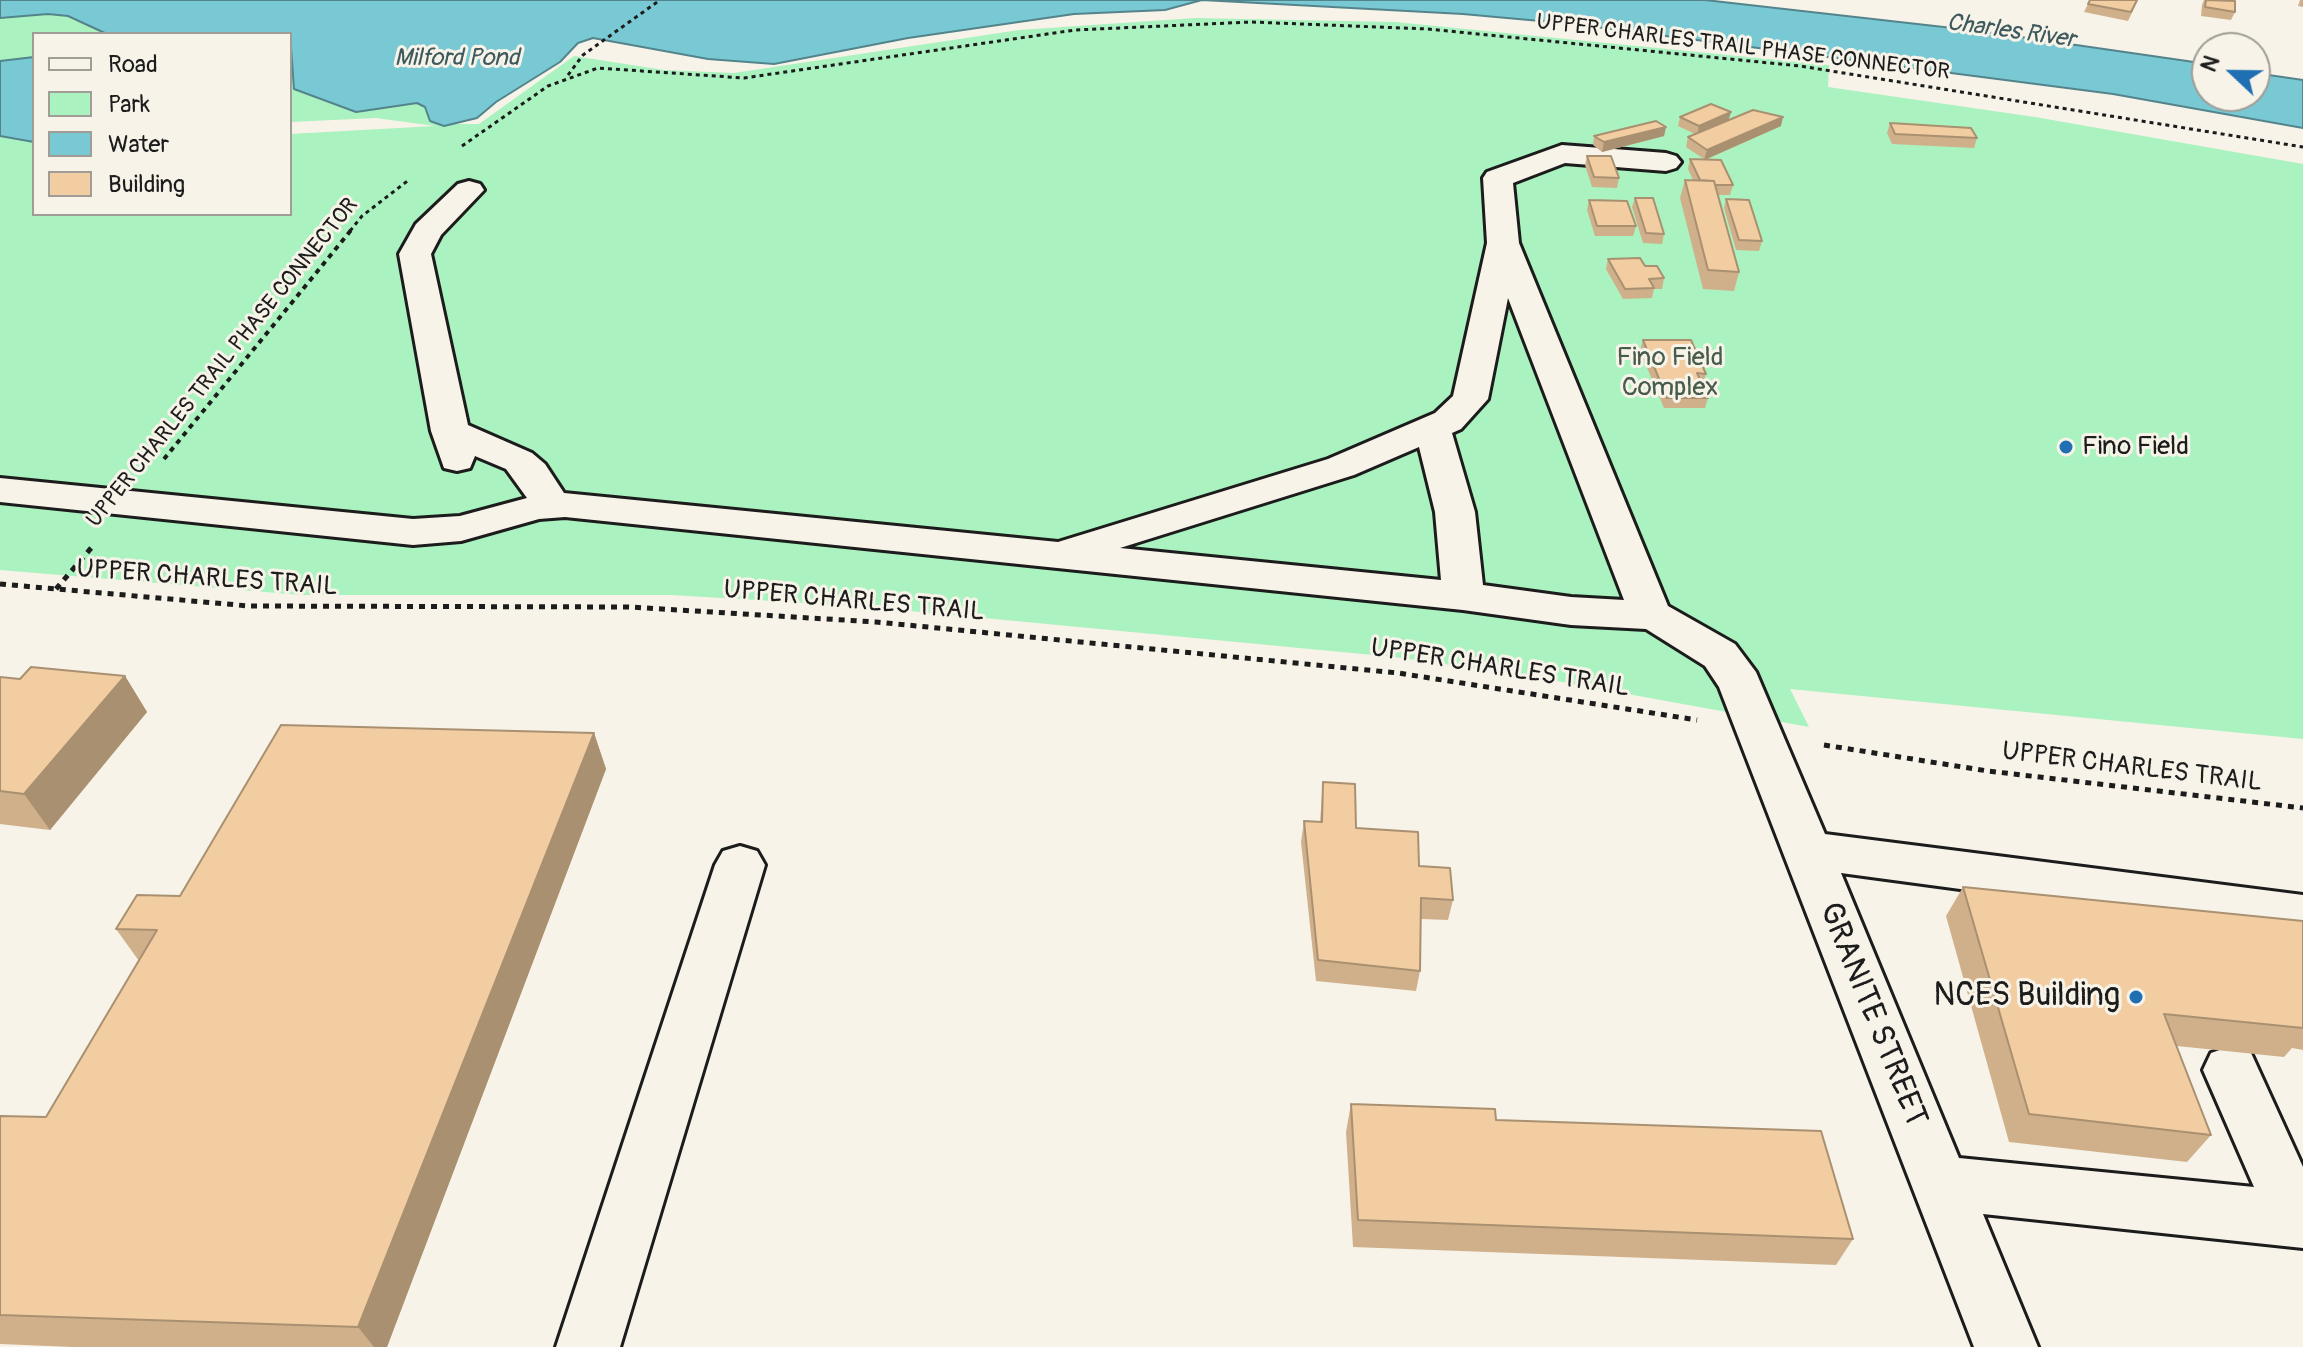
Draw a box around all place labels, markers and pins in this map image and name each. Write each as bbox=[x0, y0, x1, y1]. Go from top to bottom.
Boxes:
place label: Fino Field bbox=[2082, 431, 2189, 463]
marker: Fino Field bbox=[2057, 438, 2075, 456]
place label: NCES Building bbox=[1934, 978, 2120, 1016]
marker: NCES Building bbox=[2127, 988, 2145, 1006]

